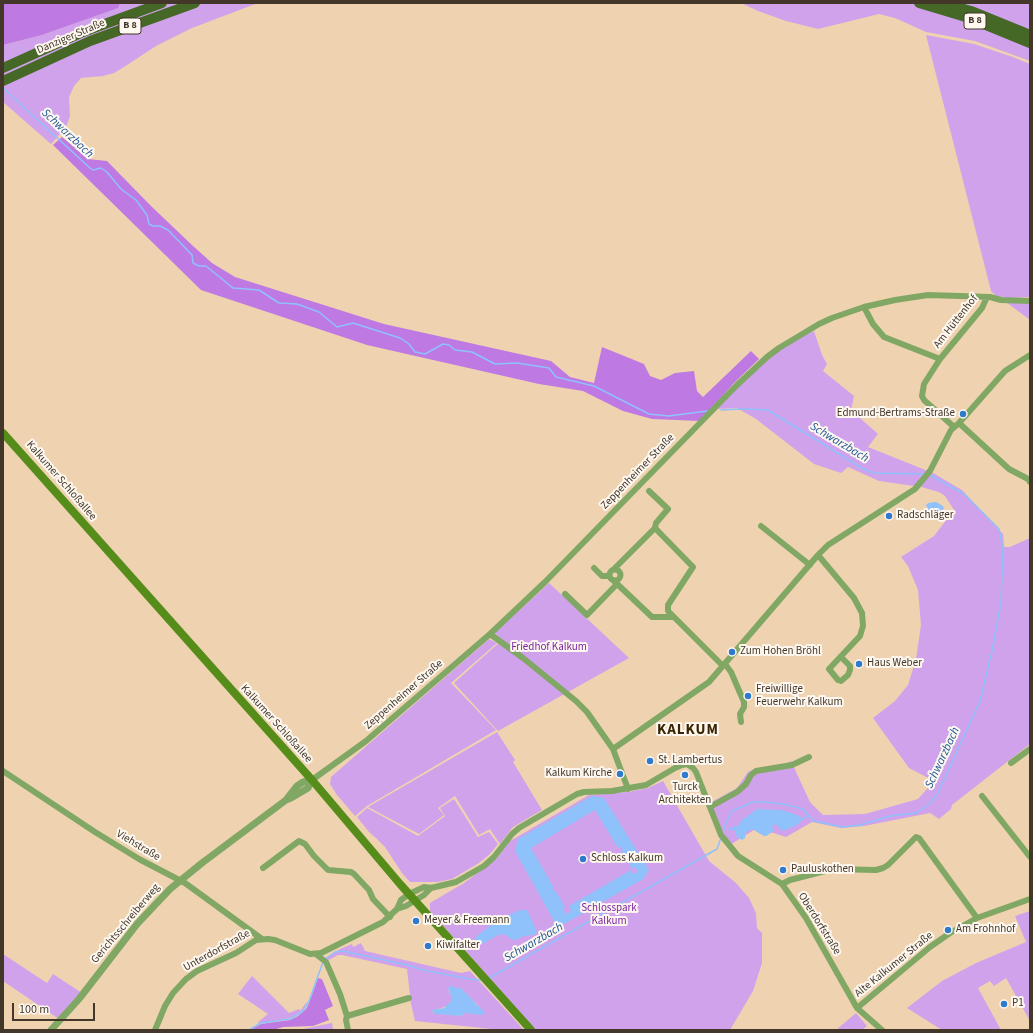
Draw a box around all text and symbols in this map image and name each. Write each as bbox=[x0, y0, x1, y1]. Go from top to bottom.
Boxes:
road number: B 8 bbox=[964, 13, 986, 29]
street label: Danziger Straße bbox=[35, 17, 107, 57]
road number: B 8 bbox=[119, 18, 141, 34]
water label: Schwarzbach bbox=[38, 106, 96, 162]
street label: Am Hüttenhof bbox=[931, 293, 981, 351]
place label: Edmund-Bertrams-Straße bbox=[837, 407, 955, 421]
marker: Edmund-Bertrams-Straße bbox=[958, 409, 968, 419]
water label: Schwarzbach bbox=[807, 420, 871, 466]
street label: Zeppenheimer Straße bbox=[599, 432, 677, 512]
street label: Kalkumer Schloßallee bbox=[23, 439, 99, 523]
place label: Radschläger bbox=[897, 509, 953, 523]
marker: Radschläger bbox=[884, 511, 894, 521]
park label: Friedhof Kalkum bbox=[511, 641, 587, 655]
place label: Zum Hohen Bröhl bbox=[740, 645, 821, 659]
marker: Zum Hohen Bröhl bbox=[727, 647, 737, 657]
street label: Zeppenheimer Straße bbox=[362, 657, 446, 733]
place label: Haus Weber bbox=[867, 657, 922, 671]
marker: Haus Weber bbox=[854, 659, 864, 669]
street label: Kalkumer Schloßallee bbox=[237, 682, 315, 766]
place label: Freiwillige Feuerwehr Kalkum bbox=[756, 683, 843, 709]
marker: Freiwillige Feuerwehr Kalkum bbox=[743, 691, 753, 701]
district label: KALKUM bbox=[657, 722, 719, 740]
water label: Schwarzbach bbox=[923, 725, 963, 791]
place label: St. Lambertus bbox=[658, 754, 722, 768]
marker: St. Lambertus bbox=[645, 756, 655, 766]
place label: Kalkum Kirche bbox=[545, 767, 612, 781]
marker: Kalkum Kirche bbox=[615, 769, 625, 779]
marker: Turck Architekten bbox=[680, 770, 690, 780]
place label: Turck Architekten bbox=[659, 781, 711, 807]
street label: Viehstraße bbox=[114, 828, 162, 864]
place label: Schloss Kalkum bbox=[591, 852, 663, 866]
marker: Schloss Kalkum bbox=[578, 854, 588, 864]
place label: Pauluskothen bbox=[791, 863, 854, 877]
marker: Pauluskothen bbox=[778, 865, 788, 875]
street label: Gerichtsschreiberweg bbox=[89, 882, 163, 966]
street label: Oberdorfstraße bbox=[795, 891, 843, 957]
park label: Schlosspark Kalkum bbox=[581, 902, 637, 928]
place label: Meyer & Freemann bbox=[424, 914, 510, 928]
marker: Meyer & Freemann bbox=[411, 916, 421, 926]
water label: Schwarzbach bbox=[502, 920, 566, 966]
place label: Am Frohnhof bbox=[956, 923, 1015, 937]
marker: Am Frohnhof bbox=[943, 925, 953, 935]
street label: Unterdorfstraße bbox=[181, 927, 253, 975]
street label: Alte Kalkumer Straße bbox=[852, 929, 936, 1001]
place label: Kiwifalter bbox=[436, 939, 480, 953]
marker: Kiwifalter bbox=[423, 941, 433, 951]
scale bar bbox=[14, 995, 97, 1021]
place label: P1 bbox=[1012, 997, 1024, 1011]
marker: P1 bbox=[999, 999, 1009, 1009]
text: 100 m bbox=[19, 1001, 49, 1018]

